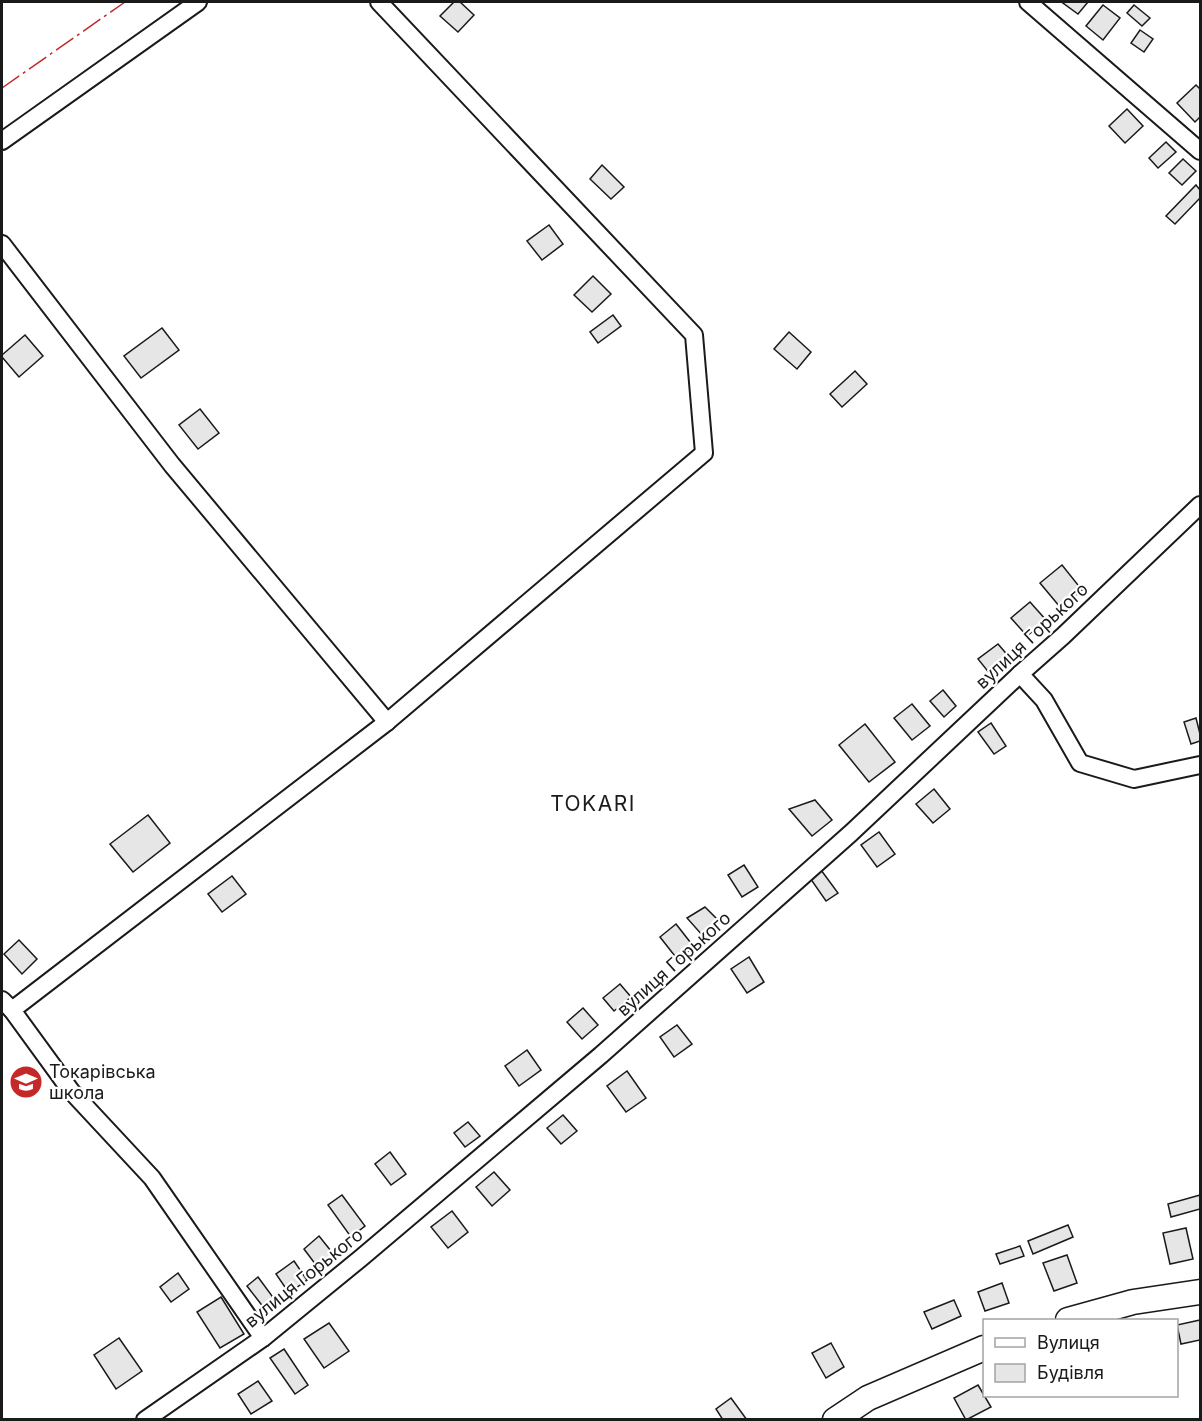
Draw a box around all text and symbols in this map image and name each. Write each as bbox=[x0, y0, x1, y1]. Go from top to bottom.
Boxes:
street label: вулиця Горького bbox=[971, 578, 1092, 693]
district label: TOKARI bbox=[550, 791, 636, 816]
street label: вулиця Горького bbox=[613, 907, 735, 1020]
place label: Токарівська школа bbox=[49, 1061, 156, 1103]
school or university icon: Токарівська школа bbox=[8, 1064, 44, 1100]
street label: вулиця Горького bbox=[240, 1224, 367, 1332]
legend bbox=[983, 1319, 1178, 1397]
text: Вулиця bbox=[1037, 1332, 1100, 1353]
text: Будівля bbox=[1037, 1362, 1104, 1383]

